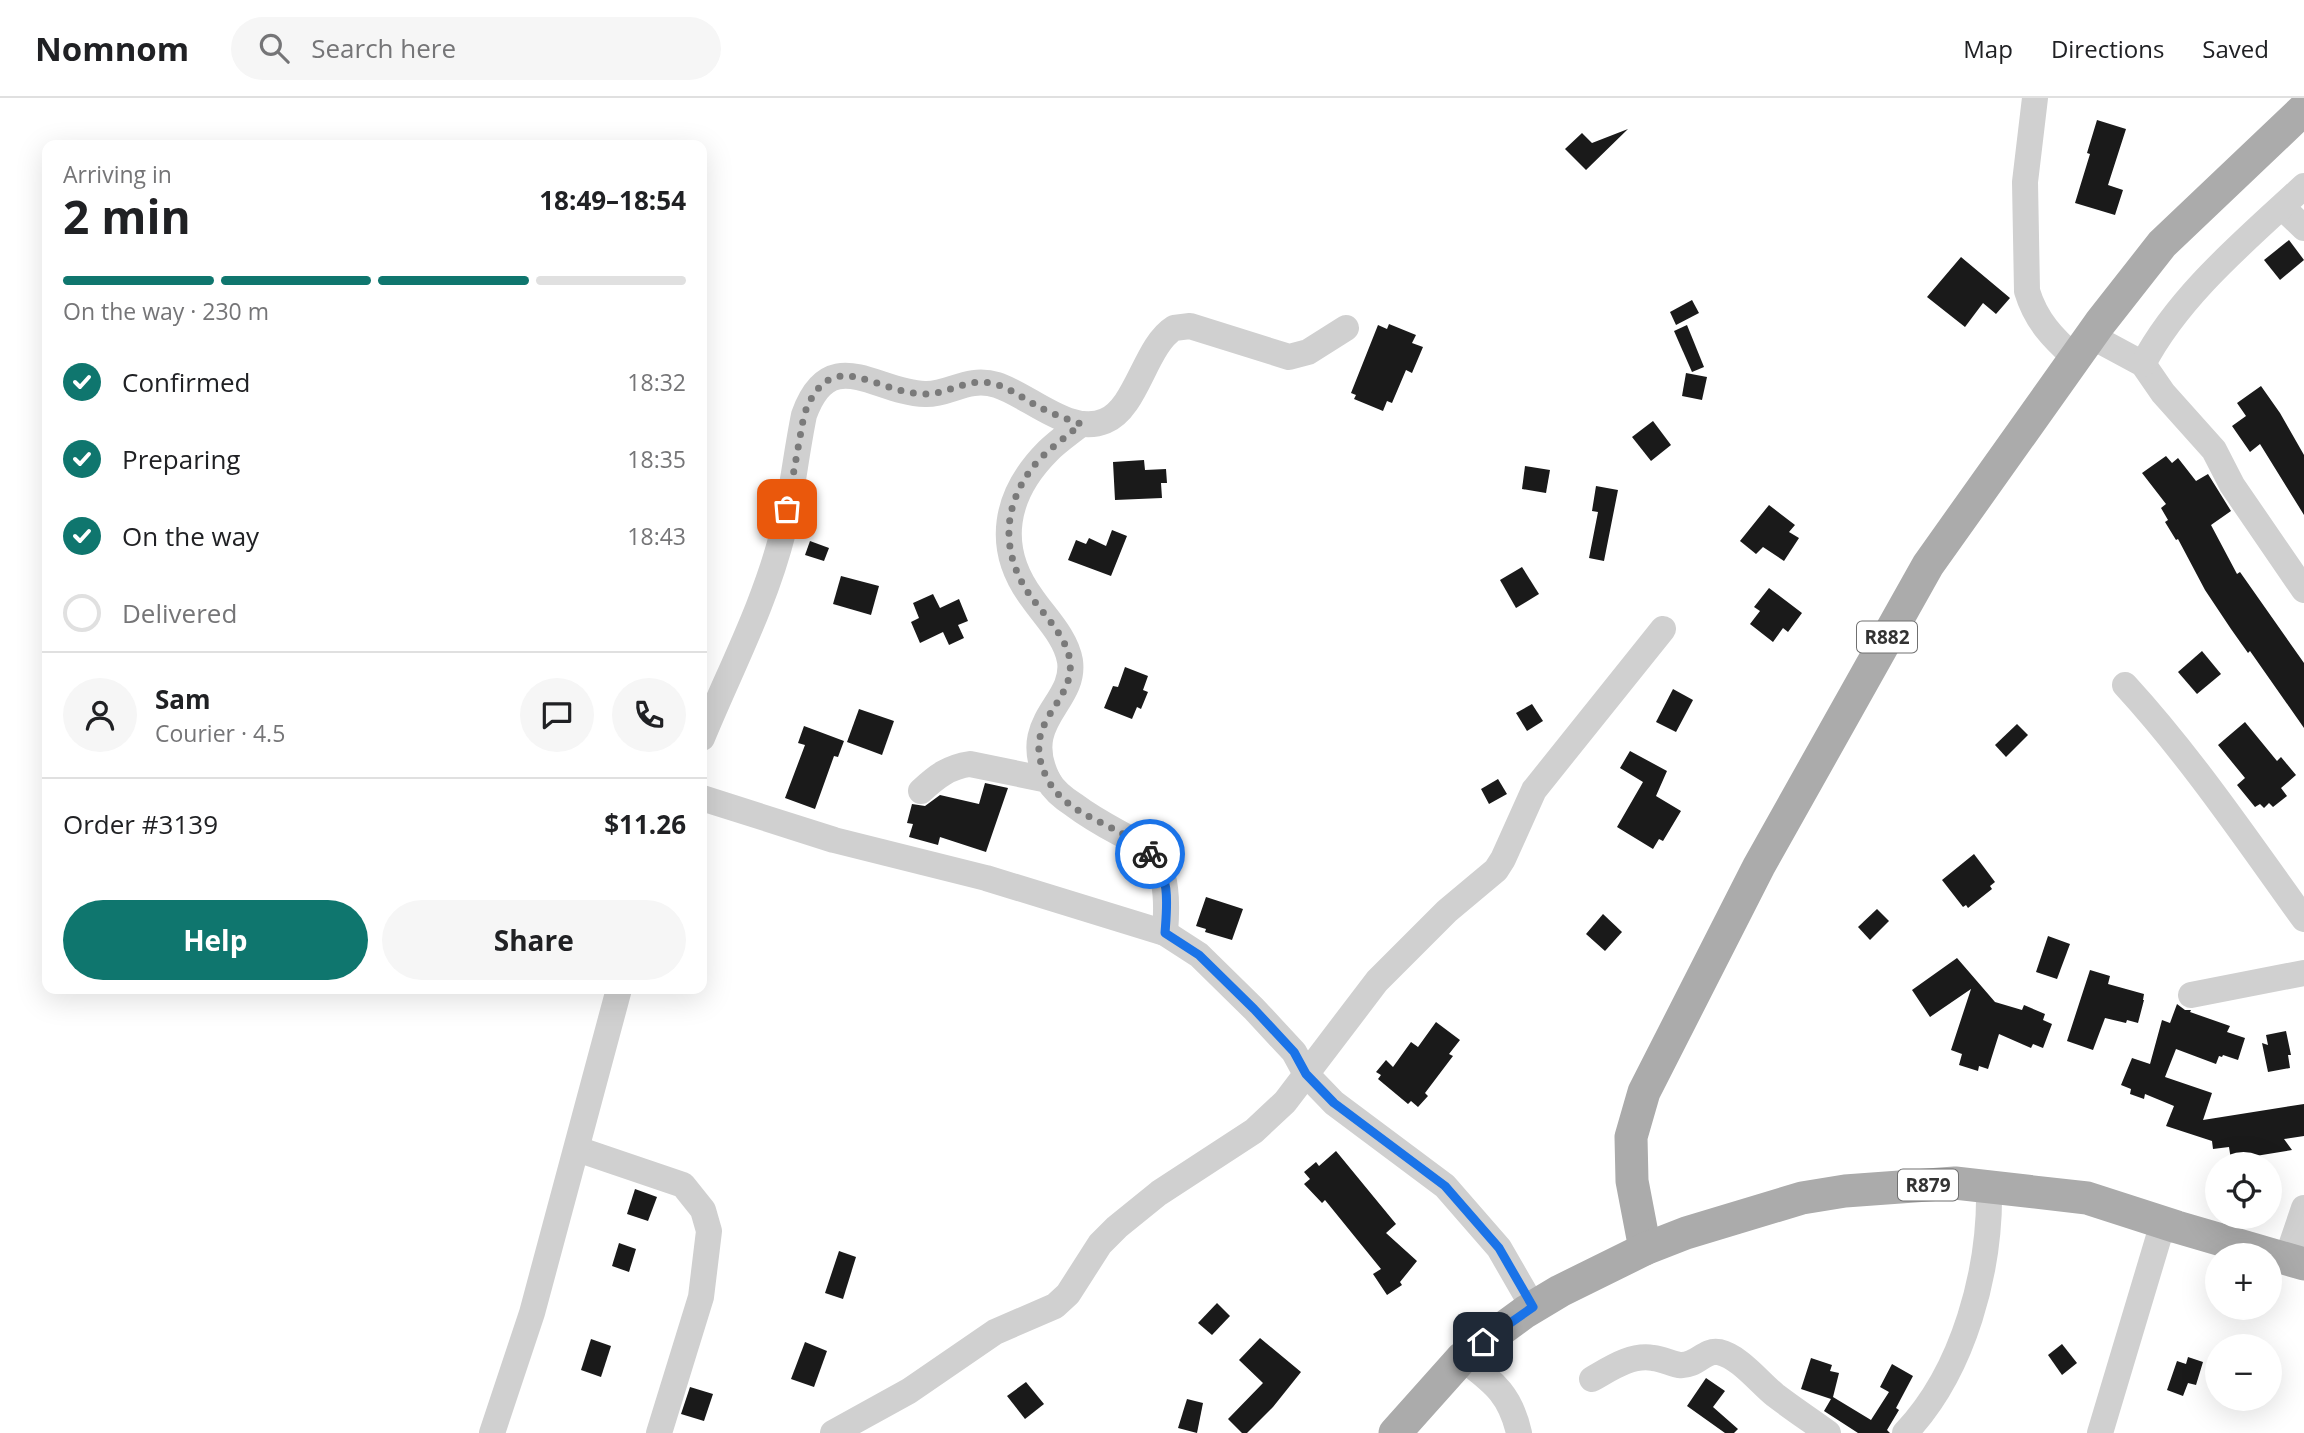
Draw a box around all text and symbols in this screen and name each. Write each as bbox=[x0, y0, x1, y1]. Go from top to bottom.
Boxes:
search box bbox=[231, 17, 721, 80]
text: Nomnom bbox=[35, 26, 189, 71]
icon: search bbox=[255, 29, 293, 67]
text: Search here bbox=[311, 30, 456, 66]
text: Map bbox=[1963, 32, 2013, 65]
text: Directions bbox=[2051, 32, 2164, 65]
text: Saved bbox=[2202, 32, 2269, 65]
text: Arriving in bbox=[63, 158, 172, 190]
text: 18:49–18:54 bbox=[539, 182, 686, 218]
text: 2 min bbox=[63, 185, 191, 247]
text: On the way · 230 m bbox=[63, 295, 269, 327]
icon: check bbox=[63, 363, 101, 401]
text: Confirmed bbox=[122, 364, 250, 400]
text: 18:32 bbox=[627, 366, 686, 398]
icon: check bbox=[63, 440, 101, 478]
text: Preparing bbox=[122, 441, 240, 477]
text: 18:35 bbox=[627, 443, 686, 475]
pin bbox=[757, 479, 817, 539]
icon: bag bbox=[768, 490, 806, 528]
icon: check bbox=[63, 517, 101, 555]
text: On the way bbox=[122, 518, 259, 554]
text: 18:43 bbox=[627, 520, 686, 552]
text: Delivered bbox=[122, 595, 237, 631]
road number: R882 bbox=[1857, 622, 1917, 652]
button: person bbox=[63, 678, 137, 752]
button: chat bbox=[520, 678, 594, 752]
button: phone bbox=[612, 678, 686, 752]
text: Sam bbox=[155, 681, 211, 717]
text: Courier · 4.5 bbox=[155, 717, 285, 749]
text: Order #3139 bbox=[63, 806, 218, 842]
text: $11.26 bbox=[604, 806, 686, 842]
courier bbox=[1115, 819, 1185, 889]
icon: bike bbox=[1131, 835, 1169, 873]
button: Help bbox=[63, 900, 368, 980]
button: Share bbox=[382, 900, 686, 980]
map controls bbox=[2205, 1152, 2282, 1411]
button: locate bbox=[2205, 1152, 2282, 1229]
road number: R879 bbox=[1898, 1170, 1958, 1200]
button: + bbox=[2205, 1243, 2282, 1320]
pin bbox=[1453, 1312, 1513, 1372]
icon: home bbox=[1464, 1323, 1502, 1361]
button: − bbox=[2205, 1334, 2282, 1411]

